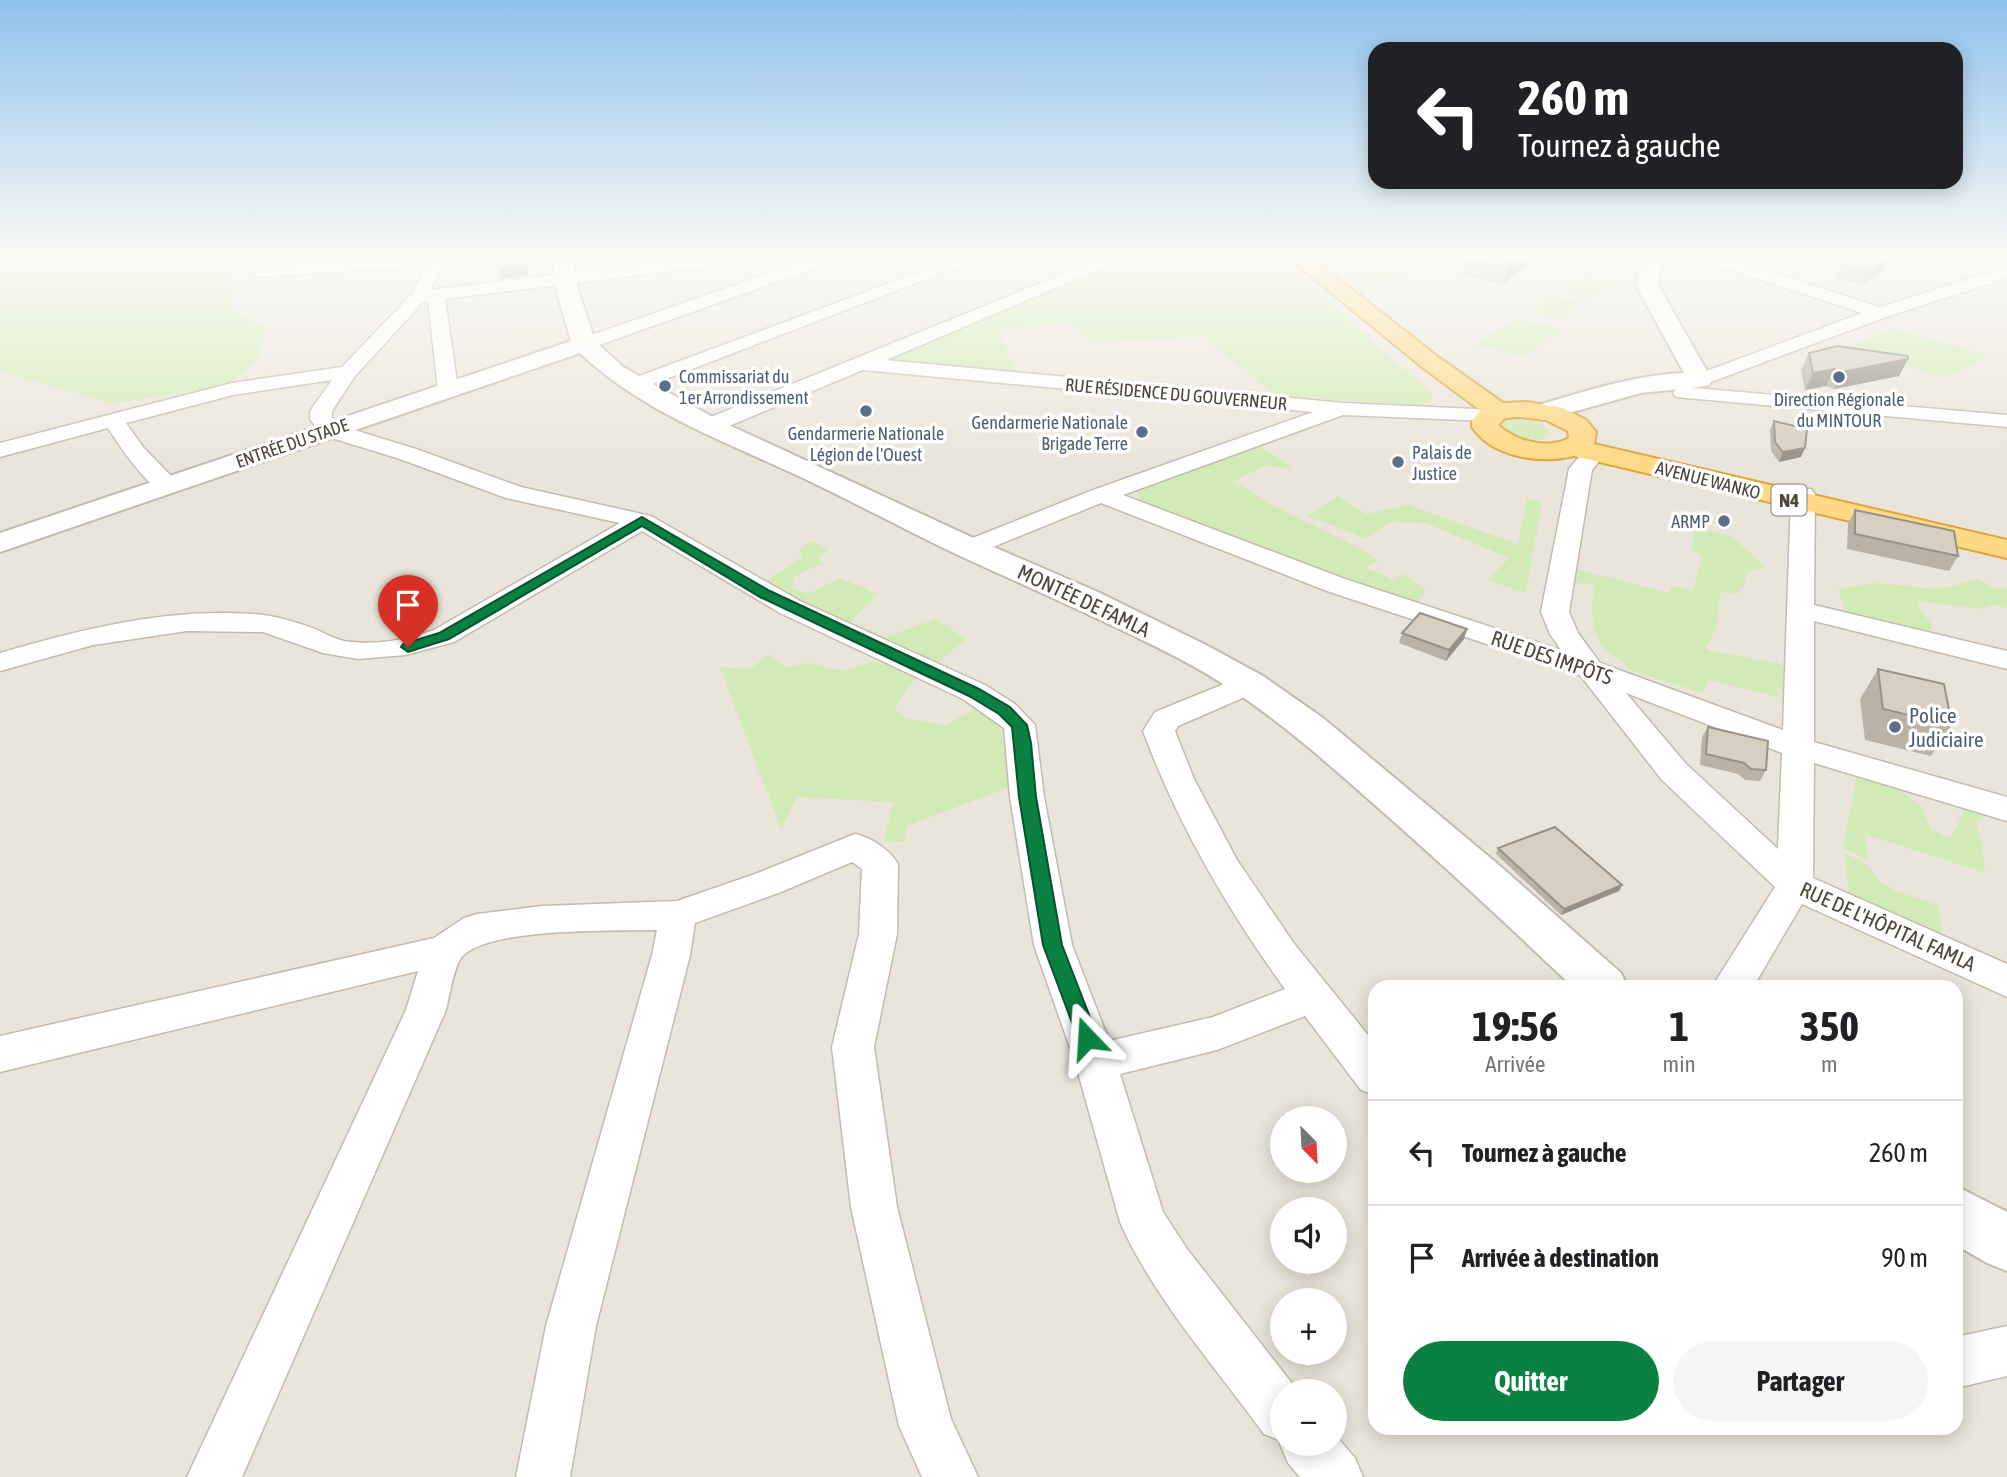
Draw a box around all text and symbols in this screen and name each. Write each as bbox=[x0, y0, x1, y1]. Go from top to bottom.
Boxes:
text: 260 m bbox=[1518, 69, 1629, 125]
icon: left bbox=[1403, 70, 1494, 161]
text: Tournez à gauche bbox=[1518, 127, 1721, 164]
place label: Commissariat du 1er Arrondissement bbox=[679, 366, 809, 408]
marker: Direction Régionale du MINTOUR bbox=[1831, 369, 1847, 385]
street label: RUE RÉSIDENCE DU GOUVERNEUR bbox=[1064, 374, 1288, 414]
marker: Commissariat du 1er Arrondissement bbox=[657, 378, 673, 394]
place label: Direction Régionale du MINTOUR bbox=[1774, 389, 1904, 431]
marker: Gendarmerie Nationale Légion de l'Ouest bbox=[858, 403, 874, 419]
place label: Gendarmerie Nationale Brigade Terre bbox=[971, 412, 1128, 454]
street label: ENTRÉE DU STADE bbox=[233, 414, 351, 472]
place label: Gendarmerie Nationale Légion de l'Ouest bbox=[788, 423, 944, 465]
marker: Gendarmerie Nationale Brigade Terre bbox=[1134, 424, 1150, 440]
place label: Palais de Justice bbox=[1412, 442, 1472, 484]
marker: Palais de Justice bbox=[1390, 454, 1406, 470]
street label: AVENUE WANKO bbox=[1653, 457, 1763, 503]
road number: N4 bbox=[1772, 485, 1806, 516]
place label: ARMP bbox=[1671, 511, 1710, 532]
marker: ARMP bbox=[1716, 513, 1732, 529]
street label: MONTÉE DE FAMLA bbox=[1014, 559, 1155, 641]
pin bbox=[378, 575, 438, 647]
icon: arrive bbox=[389, 586, 427, 624]
street label: RUE DES IMPÔTS bbox=[1488, 625, 1616, 689]
place label: Police Judiciaire bbox=[1909, 703, 1984, 751]
marker: Police Judiciaire bbox=[1887, 719, 1903, 735]
street label: RUE DE L'HÔPITAL FAMLA bbox=[1797, 877, 1980, 976]
position arrow bbox=[1050, 1001, 1124, 1075]
text: 19:56 bbox=[1472, 1002, 1559, 1050]
text: 1 bbox=[1669, 1002, 1689, 1050]
text: 350 bbox=[1800, 1002, 1859, 1050]
text: Arrivée bbox=[1485, 1051, 1545, 1077]
text: min bbox=[1663, 1051, 1696, 1077]
text: m bbox=[1821, 1051, 1838, 1077]
north arrow bbox=[1270, 1106, 1348, 1183]
map controls bbox=[1270, 1106, 1347, 1456]
icon: left bbox=[1403, 1134, 1441, 1172]
text: Tournez à gauche bbox=[1462, 1138, 1627, 1168]
text: 260 m bbox=[1869, 1138, 1928, 1168]
button: sound bbox=[1270, 1197, 1347, 1274]
icon: arrive bbox=[1403, 1239, 1441, 1277]
text: Arrivée à destination bbox=[1462, 1243, 1659, 1273]
text: 90 m bbox=[1881, 1243, 1928, 1273]
button: + bbox=[1270, 1288, 1347, 1365]
button: Quitter bbox=[1403, 1341, 1659, 1421]
button: Partager bbox=[1673, 1341, 1928, 1421]
button: − bbox=[1270, 1379, 1347, 1456]

